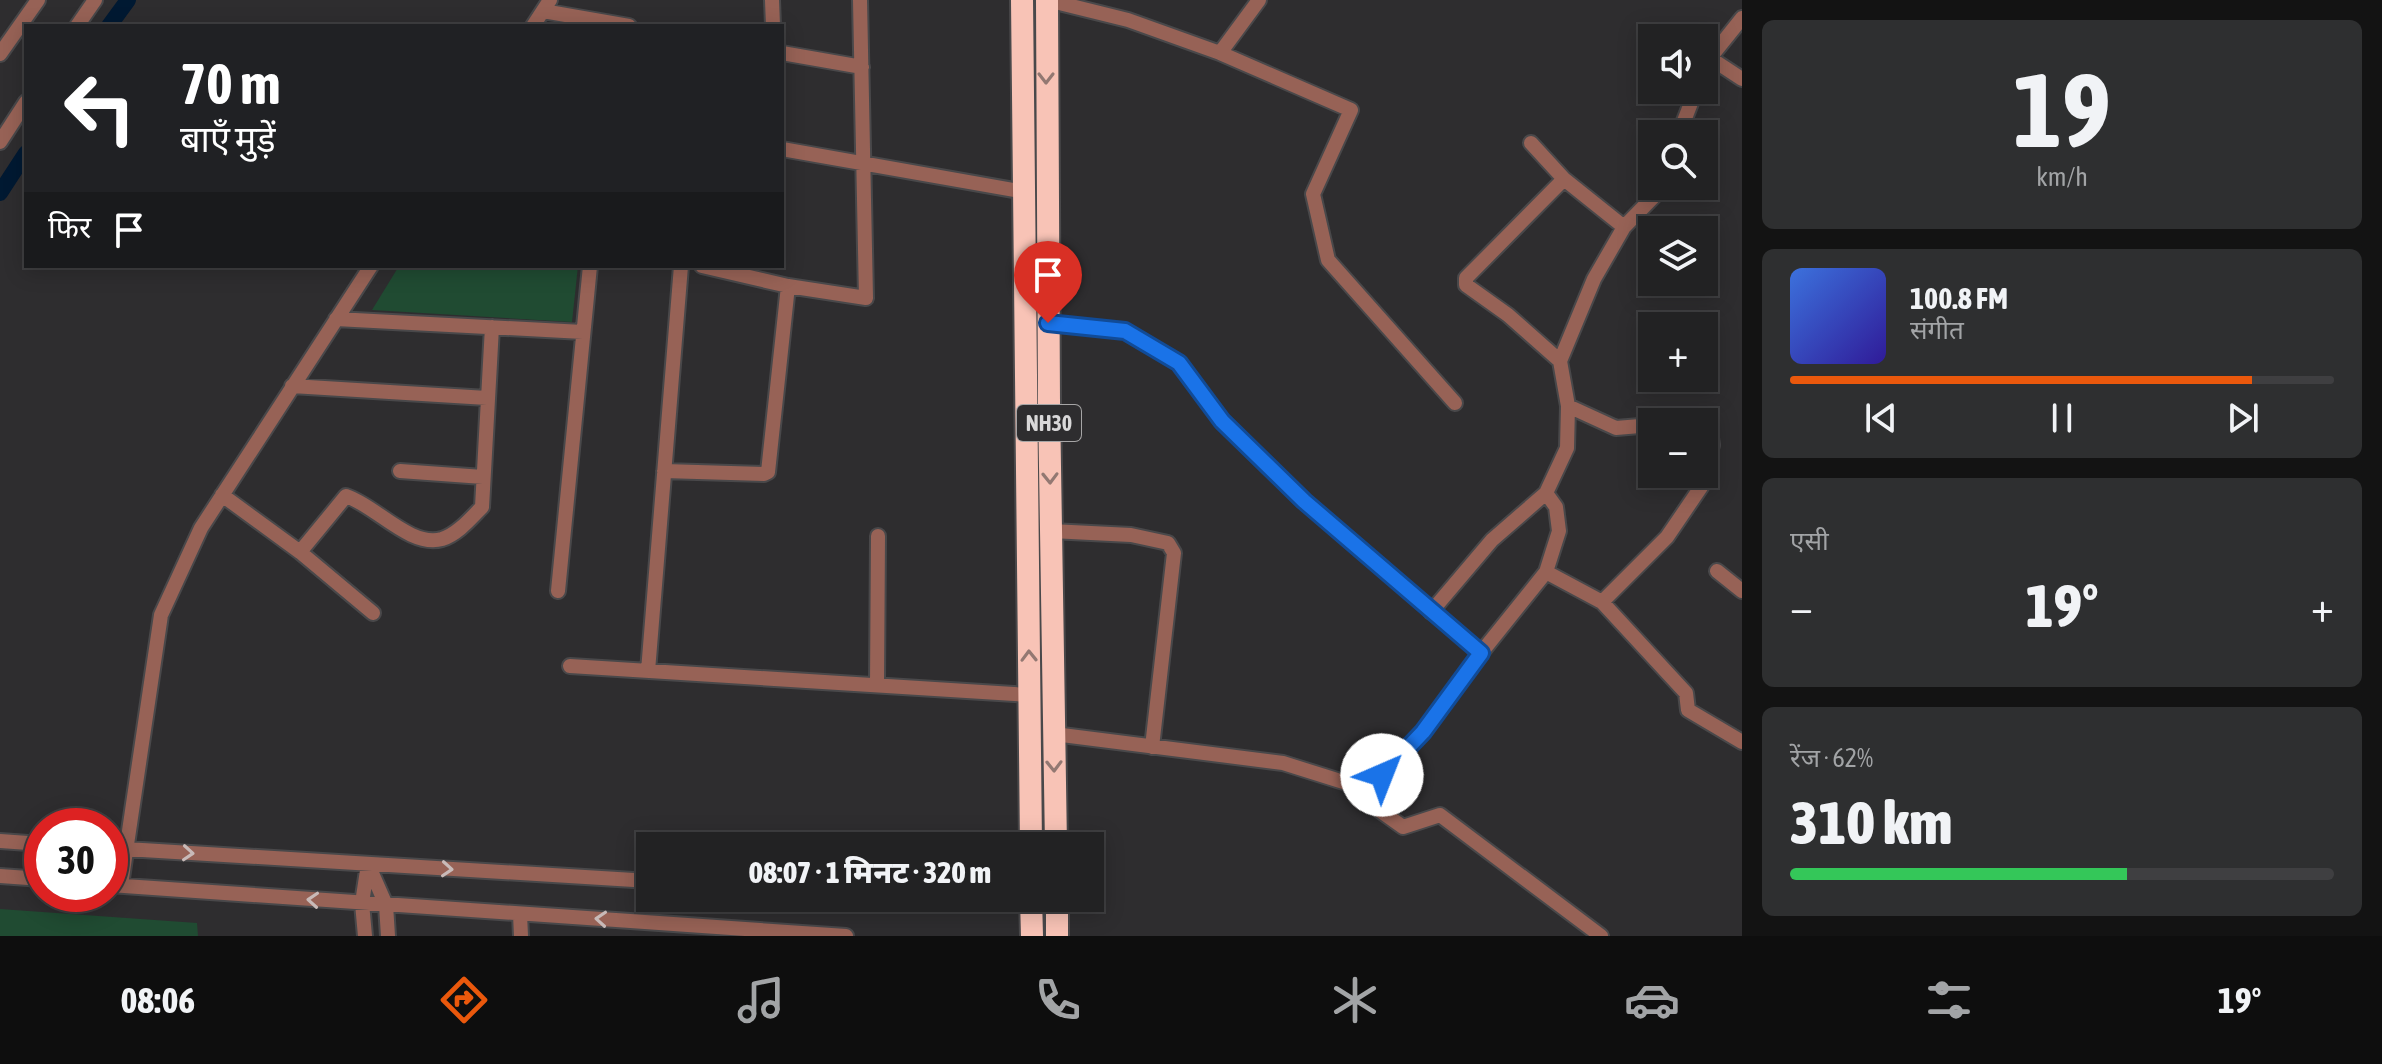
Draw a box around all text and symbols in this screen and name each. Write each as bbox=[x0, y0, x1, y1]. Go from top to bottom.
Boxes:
map controls bbox=[1638, 24, 1718, 488]
button: sound bbox=[1638, 24, 1718, 104]
text: 19 bbox=[2013, 50, 2111, 169]
text: 70 m bbox=[180, 52, 281, 116]
icon: left bbox=[48, 56, 152, 160]
one-way arrow bbox=[1037, 72, 1055, 85]
text: बाएँ मुड़ें bbox=[180, 118, 276, 160]
button: search bbox=[1638, 120, 1718, 200]
text: km/h bbox=[2036, 162, 2088, 192]
icon: arrive bbox=[107, 208, 151, 252]
text: फिर bbox=[48, 210, 91, 244]
button: layers bbox=[1638, 216, 1718, 296]
pin bbox=[1014, 241, 1082, 323]
icon: arrive bbox=[1026, 253, 1070, 297]
text: 100.8 FM bbox=[1910, 281, 2008, 315]
button: + bbox=[1638, 312, 1718, 392]
text: संगीत bbox=[1910, 315, 1964, 345]
icon: previous bbox=[1859, 396, 1903, 440]
icon: pause bbox=[2040, 396, 2084, 440]
icon: next bbox=[2221, 396, 2265, 440]
road number: NH30 bbox=[1017, 405, 1081, 441]
button: − bbox=[1638, 408, 1718, 488]
one-way arrow bbox=[1041, 472, 1059, 485]
text: एसी bbox=[1790, 526, 1829, 556]
text: 19° bbox=[2026, 571, 2098, 640]
text: − bbox=[1790, 581, 1813, 631]
text: + bbox=[2311, 581, 2334, 631]
one-way arrow bbox=[1020, 649, 1038, 662]
position arrow bbox=[1340, 733, 1424, 817]
text: रेंज · 62% bbox=[1790, 743, 1873, 773]
one-way arrow bbox=[1046, 760, 1063, 773]
text: 310 km bbox=[1790, 788, 1952, 857]
speed limit sign: 30 bbox=[24, 808, 128, 912]
one-way arrow bbox=[182, 844, 195, 861]
text: 08:07 · 1 मिनट · 320 m bbox=[749, 855, 991, 889]
one-way arrow bbox=[441, 860, 454, 877]
one-way arrow bbox=[306, 892, 319, 909]
one-way arrow bbox=[594, 911, 607, 928]
icon: directions bbox=[436, 972, 492, 1028]
icon: music bbox=[733, 972, 789, 1028]
icon: phone bbox=[1030, 972, 1086, 1028]
icon: climate bbox=[1327, 972, 1383, 1028]
icon: car bbox=[1624, 972, 1680, 1028]
icon: filters bbox=[1921, 972, 1977, 1028]
text: 08:06 bbox=[120, 979, 195, 1021]
text: 19° bbox=[2218, 979, 2262, 1021]

